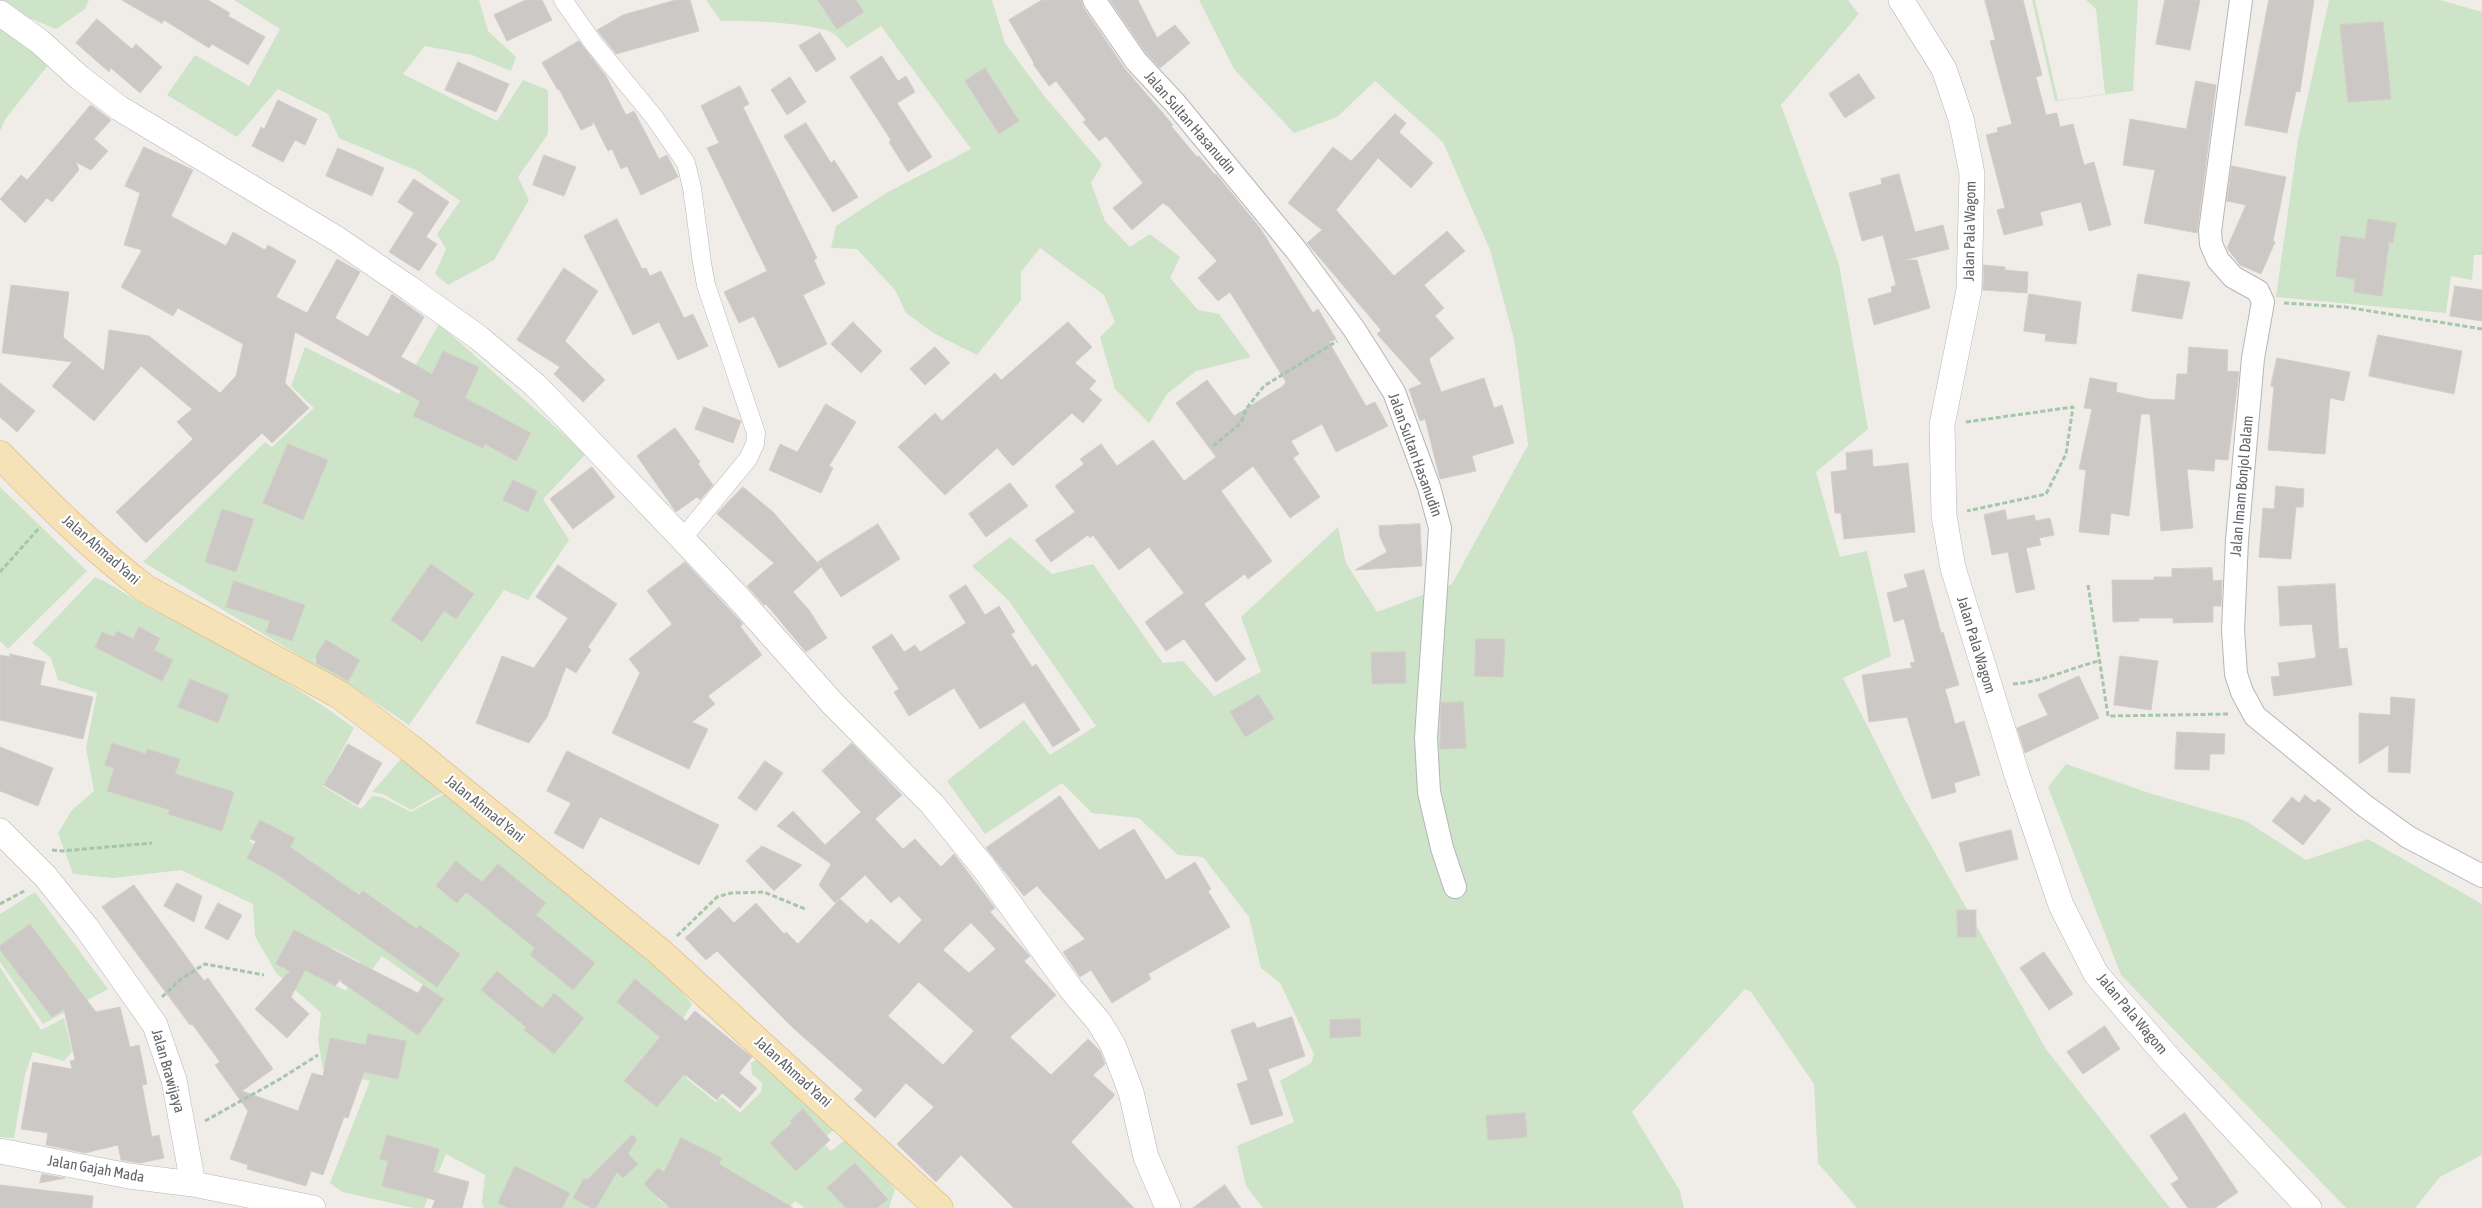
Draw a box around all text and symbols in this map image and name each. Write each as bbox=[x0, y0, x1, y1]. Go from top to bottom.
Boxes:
street label: Jalan Sultan Hasanudin bbox=[1140, 68, 1240, 178]
street label: Jalan Pala Wagom bbox=[1960, 181, 1980, 281]
street label: Jalan Sultan Hasanudin bbox=[1384, 391, 1446, 519]
street label: Jalan Imam Bonjol Dalam bbox=[2227, 415, 2257, 557]
street label: Jalan Ahmad Yani bbox=[58, 511, 144, 589]
street label: Jalan Pala Wagom bbox=[1953, 594, 1999, 696]
street label: Jalan Ahmad Yani bbox=[442, 771, 528, 847]
street label: Jalan Pala Wagom bbox=[2093, 970, 2171, 1058]
street label: Jalan Brawijaya bbox=[147, 1027, 189, 1115]
street label: Jalan Ahmad Yani bbox=[751, 1033, 835, 1111]
street label: Jalan Gajah Mada bbox=[46, 1152, 146, 1186]

